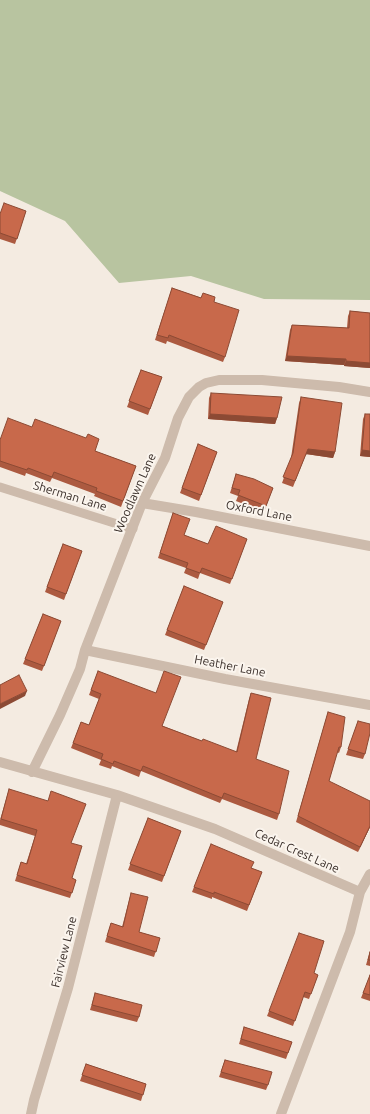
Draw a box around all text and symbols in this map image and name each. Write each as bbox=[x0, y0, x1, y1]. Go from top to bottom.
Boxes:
street label: Woodlawn Lane bbox=[111, 451, 159, 535]
street label: Sherman Lane bbox=[31, 478, 109, 514]
street label: Oxford Lane bbox=[225, 498, 293, 524]
street label: Heather Lane bbox=[193, 652, 267, 680]
street label: Cedar Crest Lane bbox=[252, 826, 342, 876]
street label: Fairview Lane bbox=[48, 915, 80, 989]

